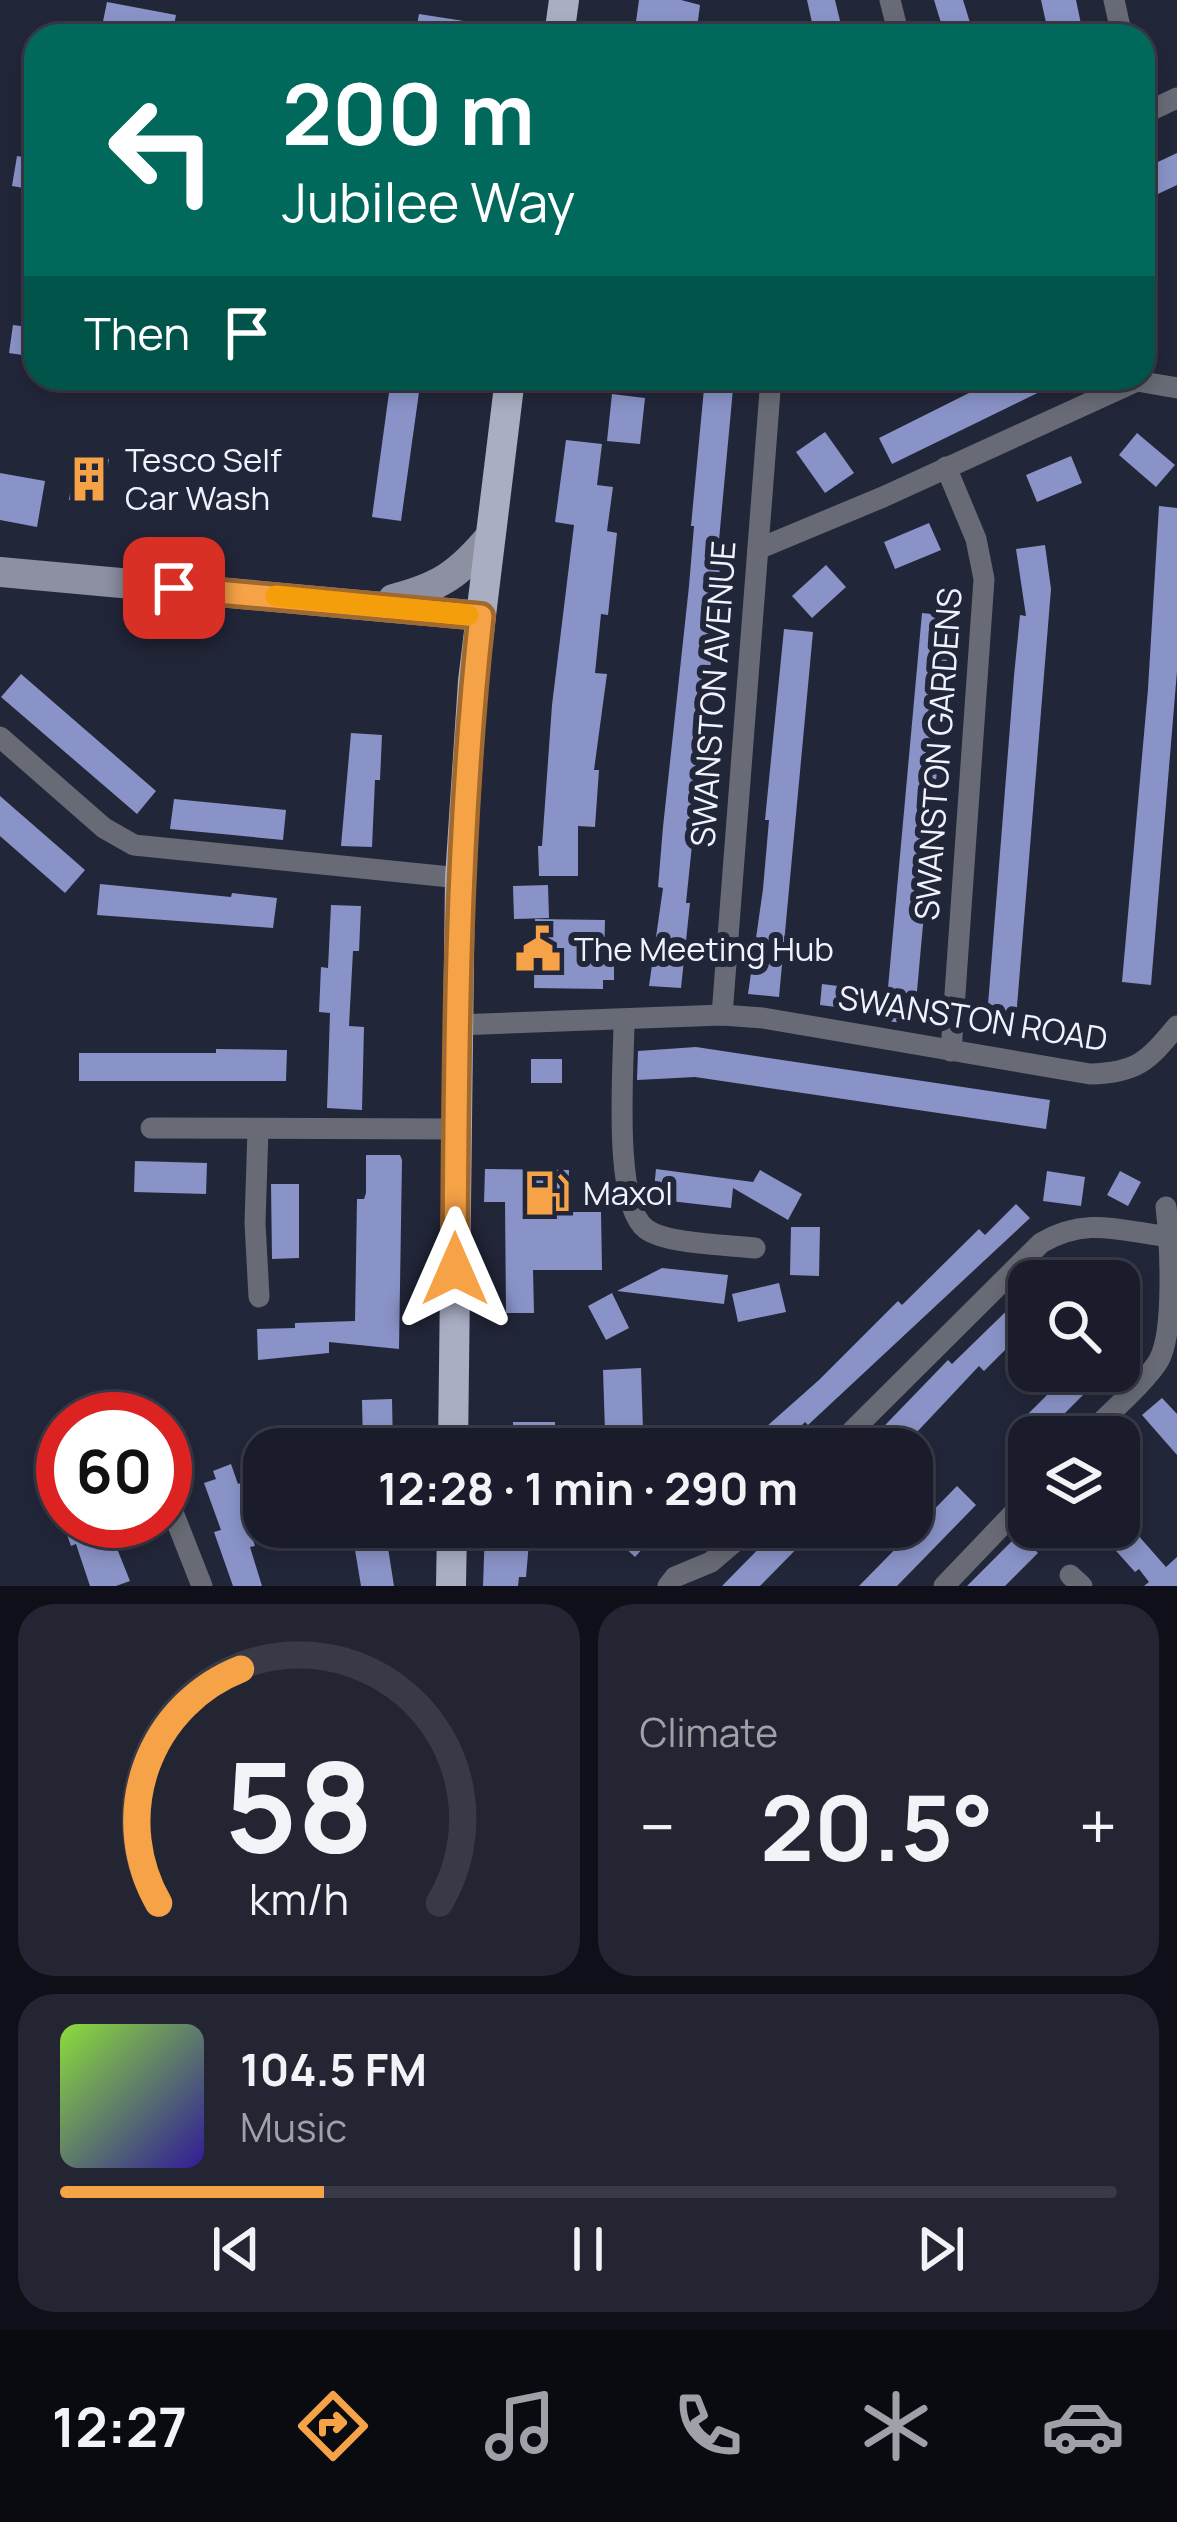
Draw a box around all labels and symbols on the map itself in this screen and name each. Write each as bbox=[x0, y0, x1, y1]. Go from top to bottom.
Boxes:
place label: Tesco Self Car Wash bbox=[125, 437, 282, 520]
building icon: Tesco Self Car Wash bbox=[64, 454, 114, 504]
pin bbox=[123, 537, 225, 639]
street label: SWANSTON AVENUE bbox=[679, 539, 746, 849]
street label: SWANSTON GARDENS bbox=[903, 586, 972, 922]
public building icon: The Meeting Hub bbox=[513, 924, 563, 974]
place label: The Meeting Hub bbox=[574, 926, 834, 971]
street label: SWANSTON ROAD bbox=[835, 974, 1111, 1061]
fuel station icon: Maxol bbox=[522, 1168, 572, 1218]
place label: Maxol bbox=[583, 1170, 673, 1215]
position arrow bbox=[392, 1206, 518, 1332]
speed limit sign: 60 bbox=[36, 1392, 192, 1548]

